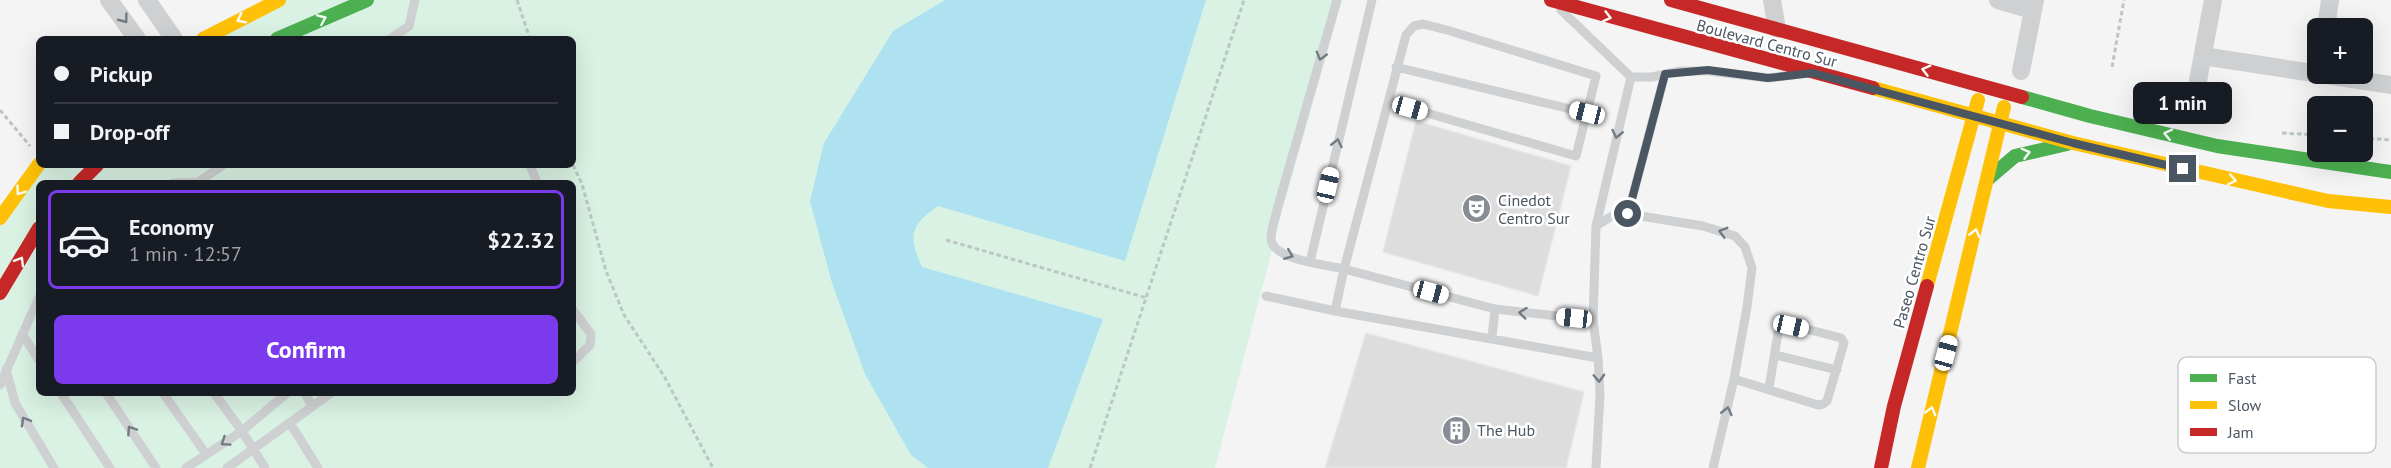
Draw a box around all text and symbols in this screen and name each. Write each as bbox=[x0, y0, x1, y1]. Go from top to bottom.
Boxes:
one-way arrow bbox=[1601, 10, 1612, 22]
one-way arrow bbox=[116, 12, 127, 23]
one-way arrow bbox=[236, 12, 247, 24]
one-way arrow bbox=[315, 14, 326, 26]
street label: Boulevard Centro Sur bbox=[1695, 15, 1840, 72]
map controls bbox=[2307, 18, 2373, 162]
button: + bbox=[2307, 18, 2373, 84]
one-way arrow bbox=[1315, 51, 1328, 61]
text: Pickup bbox=[90, 60, 153, 88]
one-way arrow bbox=[1921, 65, 1932, 77]
callout: 1 min bbox=[2134, 82, 2232, 124]
text: 1 min bbox=[2158, 90, 2207, 116]
car bbox=[1390, 94, 1430, 122]
button: − bbox=[2307, 96, 2373, 162]
car bbox=[1567, 100, 1607, 126]
text: Drop-off bbox=[90, 118, 169, 146]
one-way arrow bbox=[1612, 128, 1625, 138]
one-way arrow bbox=[2163, 129, 2173, 142]
one-way arrow bbox=[1330, 138, 1343, 148]
one-way arrow bbox=[2020, 148, 2031, 160]
route end bbox=[2169, 155, 2196, 182]
car bbox=[1315, 165, 1341, 205]
one-way arrow bbox=[2227, 173, 2237, 186]
one-way arrow bbox=[16, 185, 27, 196]
place label: Cinedot Centro Sur bbox=[1498, 190, 1570, 228]
theatre icon: Cinedot Centro Sur bbox=[1461, 193, 1493, 225]
route start bbox=[1614, 200, 1641, 227]
icon: car bbox=[57, 213, 111, 267]
text: Economy bbox=[129, 213, 213, 241]
street label: Paseo Centro Sur bbox=[1888, 213, 1940, 330]
text: $22.32 bbox=[487, 226, 555, 254]
one-way arrow bbox=[1718, 227, 1729, 239]
one-way arrow bbox=[1968, 228, 1981, 238]
text: 1 min · 12:57 bbox=[129, 241, 242, 267]
one-way arrow bbox=[1283, 248, 1294, 260]
one-way arrow bbox=[12, 257, 24, 267]
car bbox=[1411, 279, 1451, 305]
one-way arrow bbox=[1519, 307, 1528, 319]
car bbox=[1555, 307, 1593, 329]
car bbox=[1771, 313, 1811, 339]
button: Confirm bbox=[54, 315, 558, 384]
car bbox=[1933, 333, 1959, 373]
legend bbox=[2178, 357, 2376, 453]
text: Fast bbox=[2228, 368, 2257, 388]
one-way arrow bbox=[1592, 374, 1605, 383]
text: Slow bbox=[2228, 395, 2262, 415]
one-way arrow bbox=[1719, 406, 1732, 416]
one-way arrow bbox=[1923, 406, 1936, 416]
building icon: The Hub bbox=[1440, 414, 1472, 446]
one-way arrow bbox=[21, 417, 32, 427]
place label: The Hub bbox=[1477, 420, 1535, 440]
text: Jam bbox=[2227, 422, 2254, 442]
one-way arrow bbox=[127, 426, 138, 437]
one-way arrow bbox=[220, 435, 231, 446]

